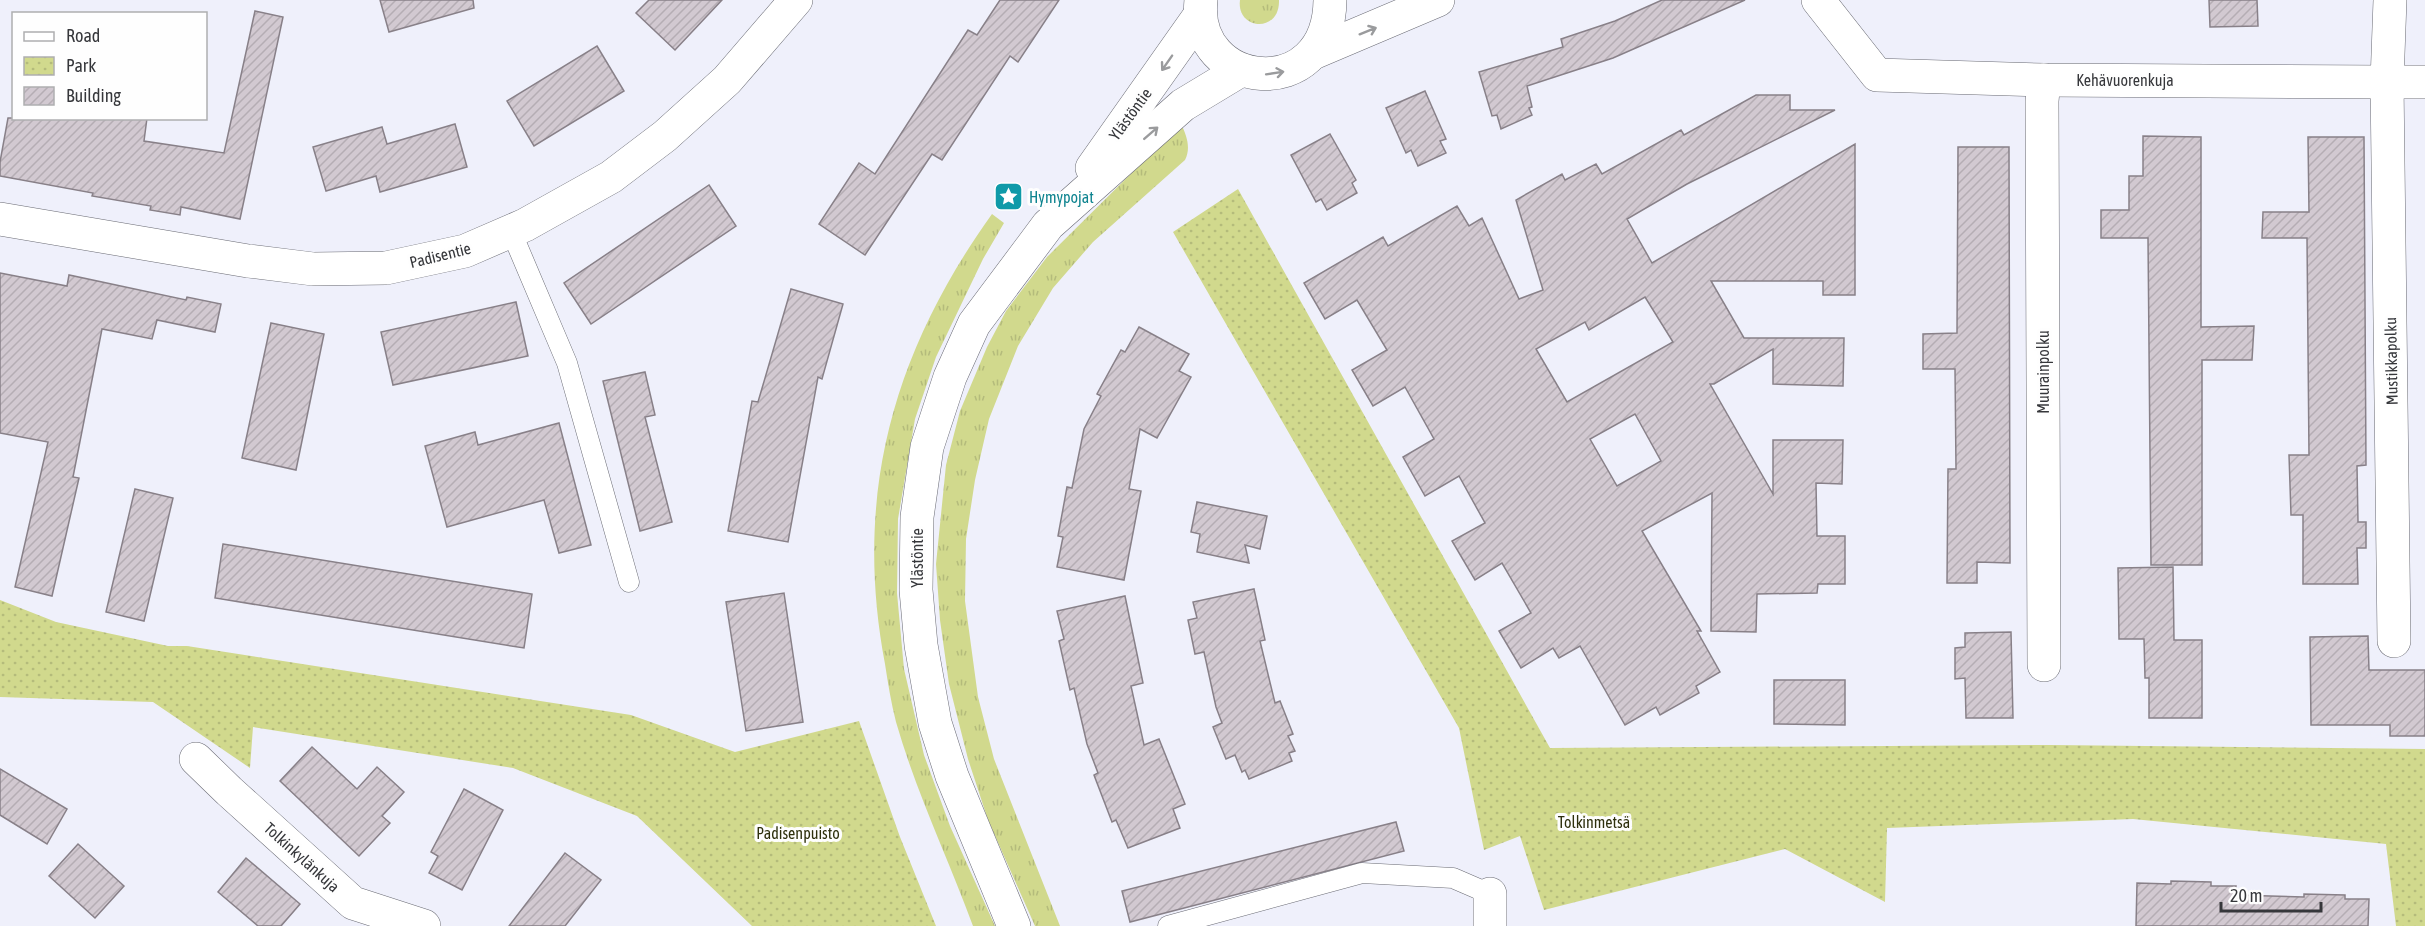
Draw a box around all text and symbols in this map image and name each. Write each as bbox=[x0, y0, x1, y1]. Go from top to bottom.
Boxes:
legend bbox=[12, 12, 207, 120]
text: Road bbox=[66, 25, 100, 46]
one-way arrow bbox=[1358, 25, 1376, 36]
text: Park bbox=[66, 55, 96, 76]
one-way arrow bbox=[1161, 55, 1173, 71]
one-way arrow bbox=[1265, 67, 1285, 78]
street label: Kehävuorenkuja bbox=[2076, 71, 2174, 90]
text: Building bbox=[66, 85, 121, 106]
street label: Ylästöntie bbox=[1105, 85, 1155, 143]
one-way arrow bbox=[1143, 126, 1158, 140]
place icon: Hymypojat bbox=[992, 181, 1024, 213]
place label: Hymypojat bbox=[1029, 188, 1094, 207]
street label: Padisentie bbox=[408, 239, 472, 271]
street label: Mustikkapolku bbox=[2381, 317, 2402, 405]
street label: Muurainpolku bbox=[2034, 330, 2053, 414]
street label: Ylästöntie bbox=[908, 528, 926, 588]
park label: Tolkinmetsä bbox=[1558, 813, 1630, 831]
street label: Tolkinkylänkuja bbox=[260, 819, 343, 896]
park label: Padisenpuisto bbox=[756, 824, 840, 843]
scale bar bbox=[2221, 875, 2322, 913]
text: 20 m bbox=[2230, 885, 2262, 906]

